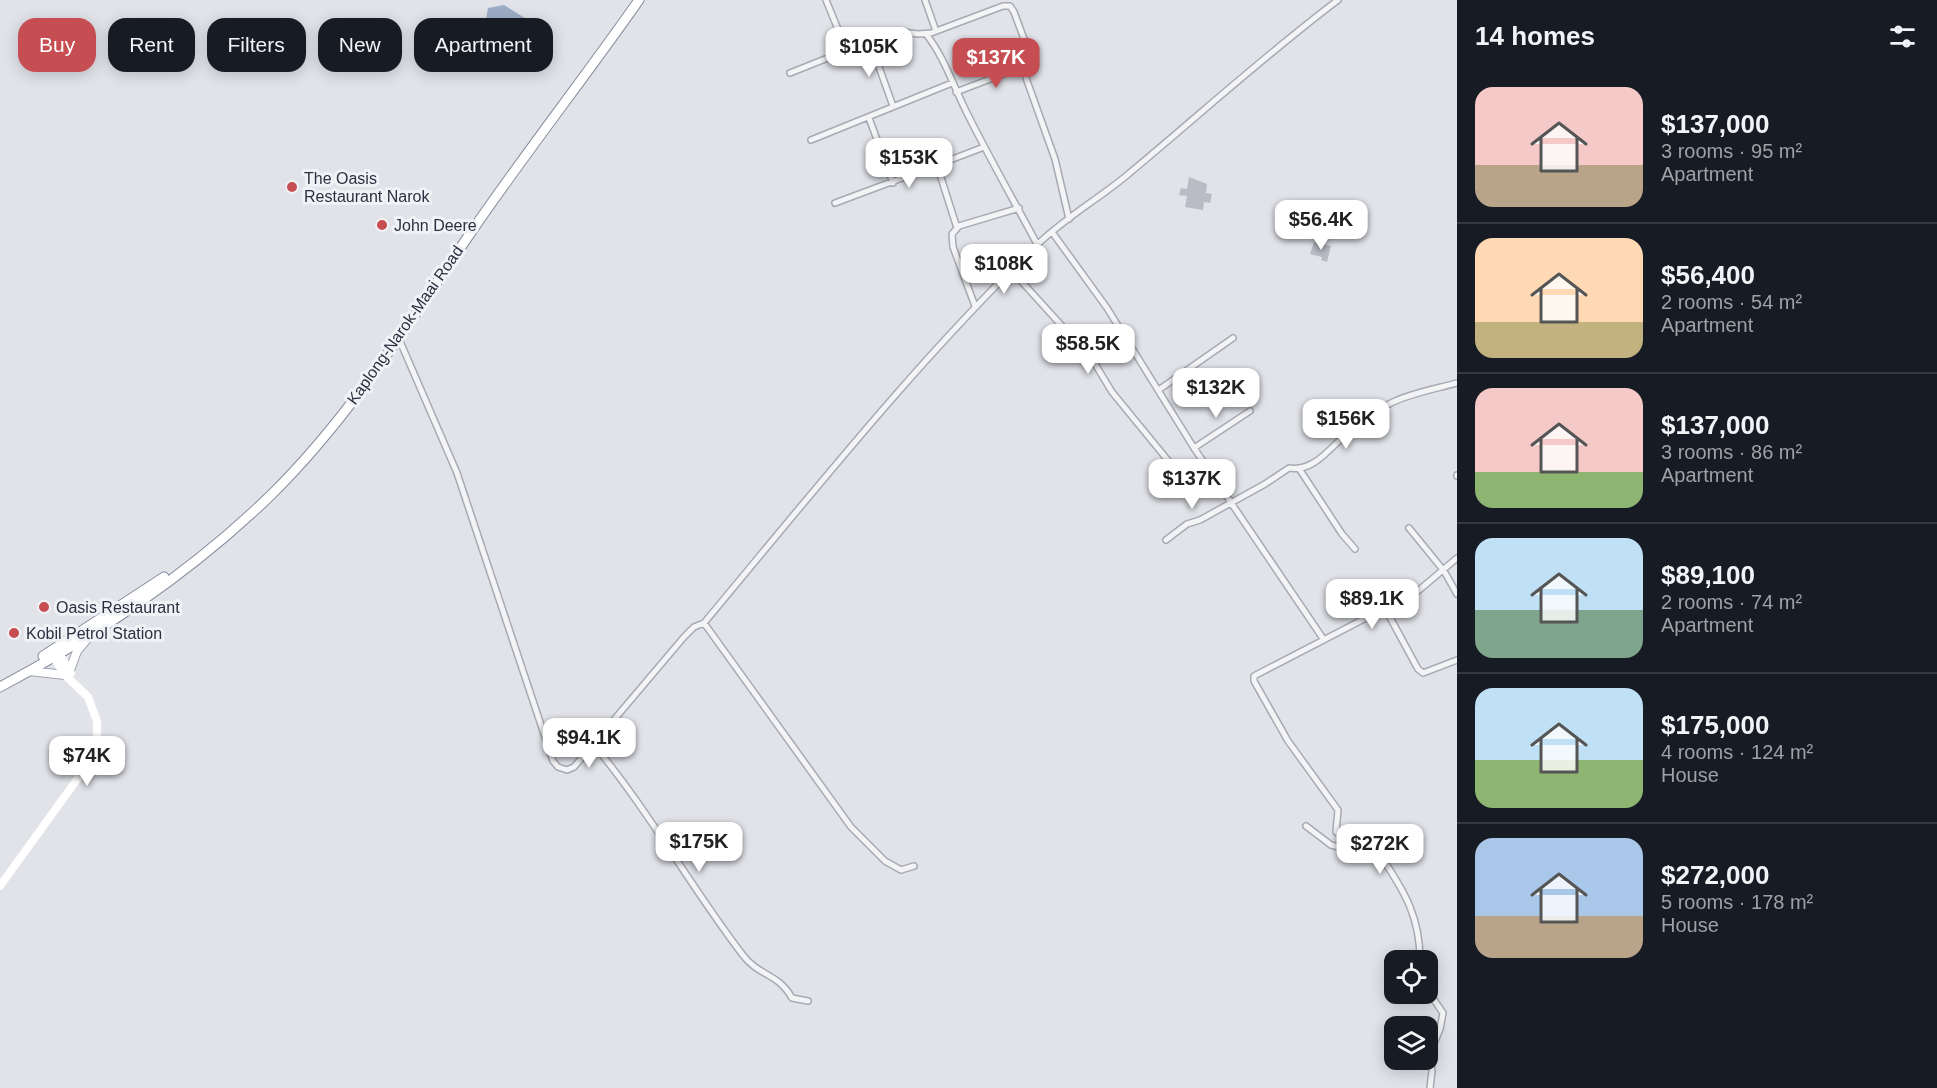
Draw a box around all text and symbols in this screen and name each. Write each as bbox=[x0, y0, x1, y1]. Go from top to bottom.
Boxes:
chip: Buy bbox=[18, 18, 96, 72]
chip: Rent bbox=[108, 18, 195, 72]
chip: Filters bbox=[207, 18, 306, 72]
chip: New bbox=[318, 18, 402, 72]
chip: Apartment bbox=[414, 18, 553, 72]
icon: filters bbox=[1886, 20, 1919, 53]
text: 14 homes bbox=[1475, 21, 1595, 51]
pin: $105K bbox=[827, 27, 911, 78]
text: $105K bbox=[840, 35, 898, 57]
pin: $137K bbox=[954, 38, 1038, 89]
text: $137K bbox=[967, 46, 1025, 68]
text: $137,000 bbox=[1661, 109, 1769, 139]
icon: home bbox=[1523, 111, 1595, 183]
pin: $153K bbox=[867, 138, 951, 189]
text: 3 rooms · 95 m² bbox=[1661, 140, 1802, 162]
text: $153K bbox=[880, 146, 938, 168]
text: Apartment bbox=[1661, 163, 1753, 185]
place label: The Oasis Restaurant Narok bbox=[304, 170, 430, 205]
marker: The Oasis Restaurant Narok bbox=[285, 180, 299, 194]
pin: $56.4K bbox=[1272, 200, 1370, 251]
text: $56.4K bbox=[1289, 208, 1353, 230]
place label: John Deere bbox=[394, 217, 477, 234]
marker: John Deere bbox=[375, 218, 389, 232]
street label: Kaplong-Narok-Maai Road bbox=[344, 243, 466, 407]
pin: $108K bbox=[962, 244, 1046, 295]
text: $108K bbox=[975, 252, 1033, 274]
text: $56,400 bbox=[1661, 260, 1755, 290]
icon: home bbox=[1523, 262, 1595, 334]
text: 2 rooms · 54 m² bbox=[1661, 291, 1802, 313]
text: Apartment bbox=[1661, 314, 1753, 336]
pin: $58.5K bbox=[1039, 324, 1137, 375]
text: $58.5K bbox=[1056, 332, 1120, 354]
pin: $132K bbox=[1174, 368, 1258, 419]
text: $132K bbox=[1187, 376, 1245, 398]
pin: $156K bbox=[1304, 399, 1388, 450]
text: $156K bbox=[1317, 407, 1375, 429]
text: $137,000 bbox=[1661, 410, 1769, 440]
icon: home bbox=[1523, 412, 1595, 484]
text: 3 rooms · 86 m² bbox=[1661, 441, 1802, 463]
pin: $137K bbox=[1150, 459, 1234, 510]
text: Apartment bbox=[1661, 464, 1753, 486]
text: $137K bbox=[1163, 467, 1221, 489]
text: $89,100 bbox=[1661, 560, 1755, 590]
icon: home bbox=[1523, 562, 1595, 634]
pin: $89.1K bbox=[1323, 579, 1421, 630]
text: $89.1K bbox=[1340, 587, 1404, 609]
text: 2 rooms · 74 m² bbox=[1661, 591, 1802, 613]
place label: Oasis Restaurant bbox=[56, 599, 180, 616]
marker: Oasis Restaurant bbox=[37, 600, 51, 614]
text: Apartment bbox=[1661, 614, 1753, 636]
place label: Kobil Petrol Station bbox=[26, 625, 162, 642]
marker: Kobil Petrol Station bbox=[7, 626, 21, 640]
text: $175,000 bbox=[1661, 710, 1769, 740]
icon: home bbox=[1523, 712, 1595, 784]
pin: $94.1K bbox=[540, 718, 638, 769]
text: $94.1K bbox=[557, 726, 621, 748]
pin: $74K bbox=[51, 736, 123, 787]
text: 4 rooms · 124 m² bbox=[1661, 741, 1813, 763]
text: $74K bbox=[63, 744, 111, 766]
text: House bbox=[1661, 764, 1719, 786]
pin: $175K bbox=[657, 822, 741, 873]
pin: $272K bbox=[1338, 824, 1422, 875]
text: $175K bbox=[670, 830, 728, 852]
text: $272K bbox=[1351, 832, 1409, 854]
text: $272,000 bbox=[1661, 860, 1769, 890]
icon: home bbox=[1523, 862, 1595, 934]
text: 5 rooms · 178 m² bbox=[1661, 891, 1813, 913]
text: House bbox=[1661, 914, 1719, 936]
map controls bbox=[1384, 950, 1438, 1070]
button: locate bbox=[1384, 950, 1438, 1004]
button: layers bbox=[1384, 1016, 1438, 1070]

